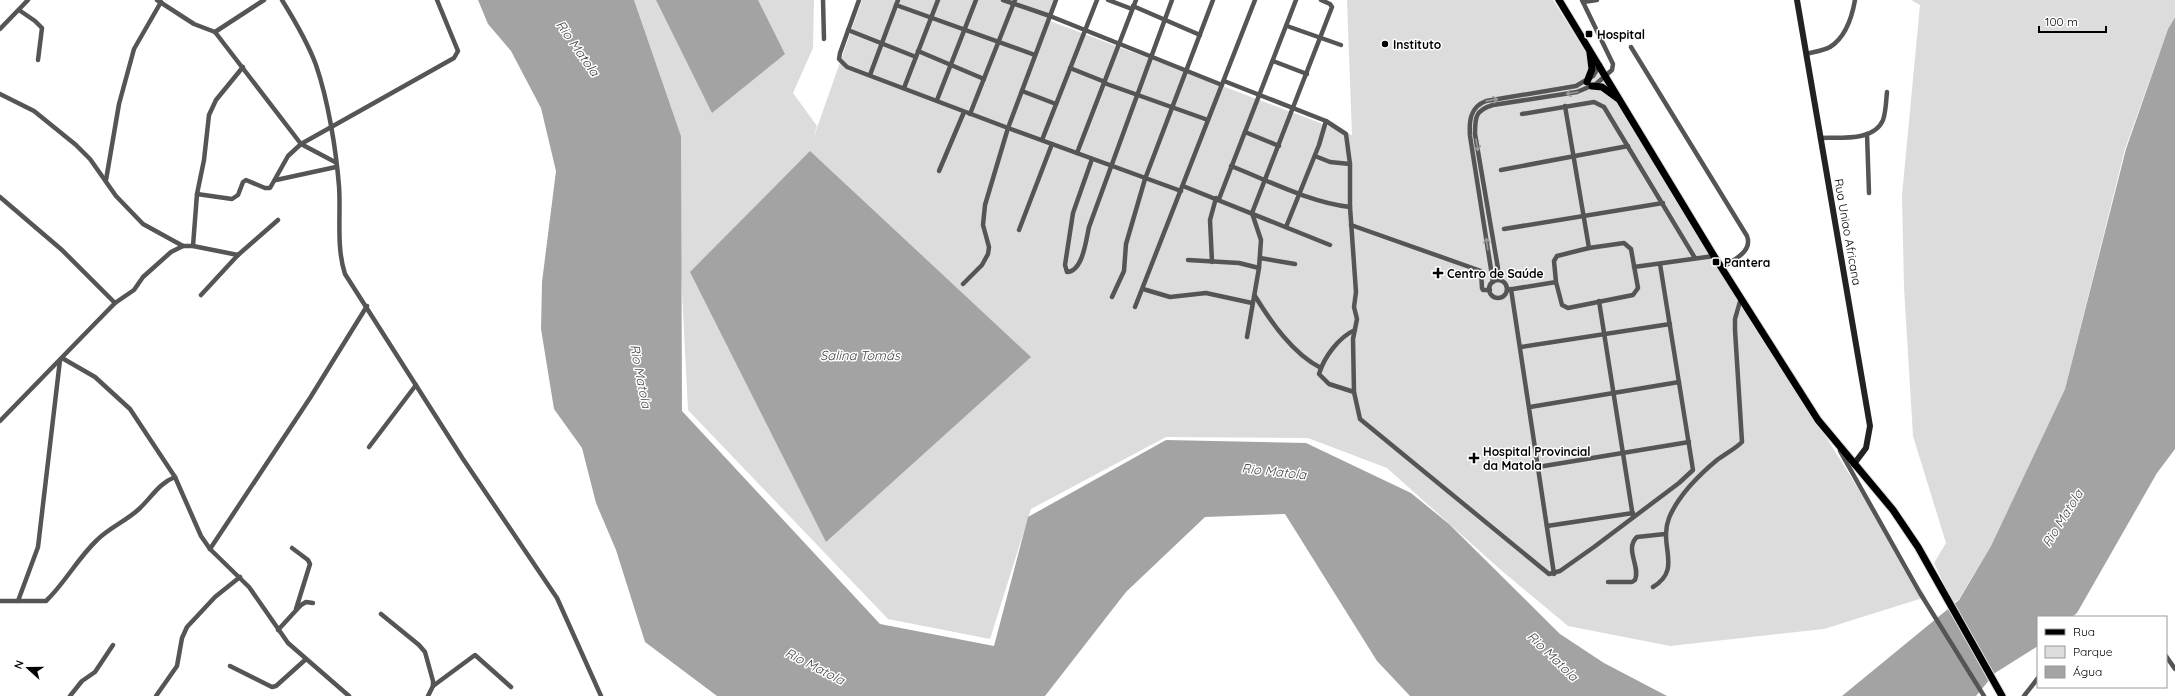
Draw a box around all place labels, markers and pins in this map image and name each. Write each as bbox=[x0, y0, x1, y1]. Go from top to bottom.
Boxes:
place label: Hospital bbox=[1597, 27, 1645, 42]
marker: Hospital bbox=[1584, 29, 1594, 39]
place label: Instituto bbox=[1393, 37, 1442, 52]
marker: Instituto bbox=[1380, 39, 1390, 49]
place label: Pantera bbox=[1724, 255, 1770, 270]
marker: Pantera bbox=[1711, 257, 1721, 267]
place label: Centro de Saúde bbox=[1447, 266, 1544, 281]
marker: Centro de Saúde bbox=[1432, 267, 1444, 279]
place label: Hospital Provincial da Matola bbox=[1483, 444, 1591, 473]
marker: Hospital Provincial da Matola bbox=[1468, 452, 1480, 464]

